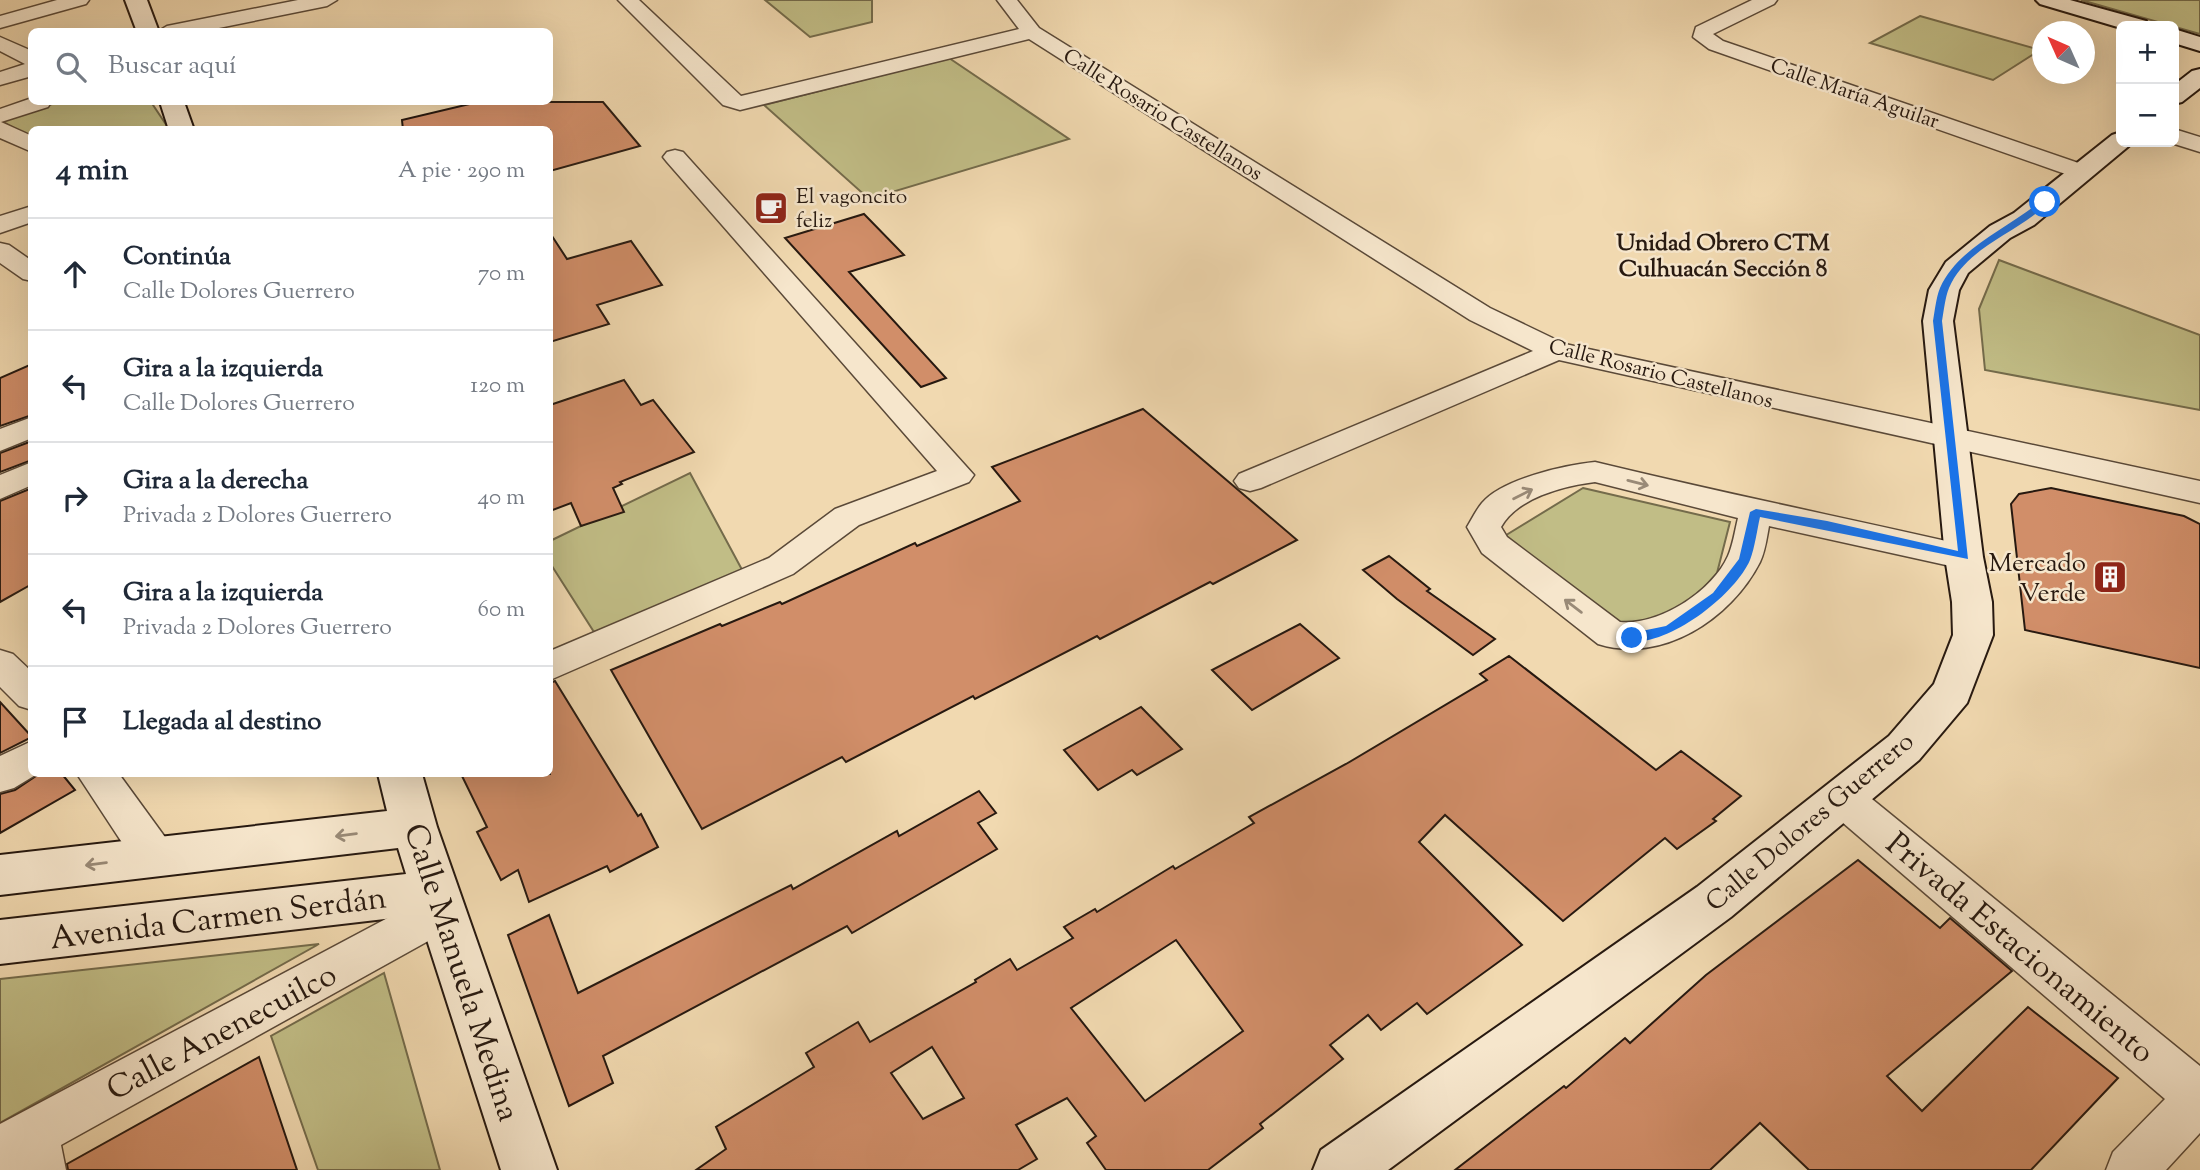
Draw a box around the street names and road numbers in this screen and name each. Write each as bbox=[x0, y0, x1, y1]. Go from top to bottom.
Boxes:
street label: Calle Rosario Castellanos bbox=[1056, 42, 1267, 189]
street label: Calle María Aguilar bbox=[1766, 52, 1943, 138]
street label: Calle Rosario Castellanos bbox=[1545, 333, 1776, 417]
street label: Calle Dolores Guerrero bbox=[1698, 725, 1923, 921]
street label: Calle Manuela Medina bbox=[390, 818, 530, 1128]
street label: Privada Estacionamiento bbox=[1875, 823, 2163, 1076]
street label: Avenida Carmen Serdán bbox=[48, 877, 389, 963]
street label: Calle Anenecuilco bbox=[99, 954, 346, 1114]

